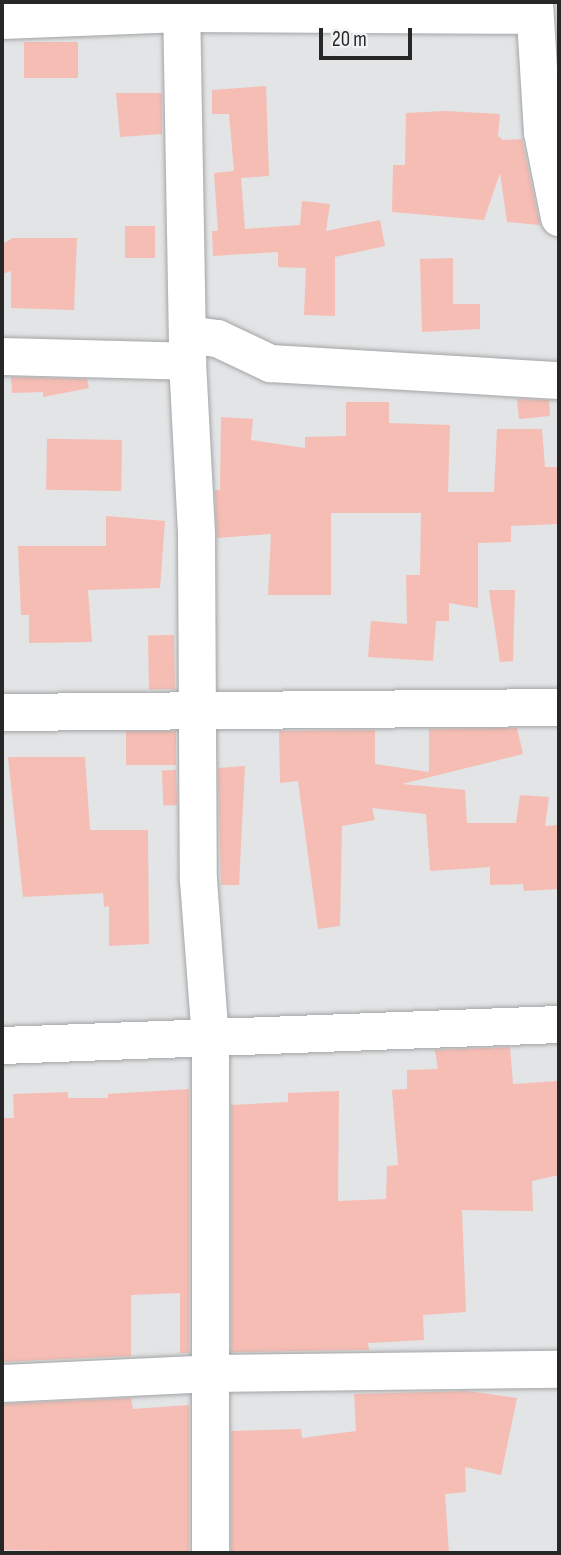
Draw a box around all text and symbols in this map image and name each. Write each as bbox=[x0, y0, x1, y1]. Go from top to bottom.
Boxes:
scale bar bbox=[323, 14, 416, 58]
text: 20 m bbox=[332, 27, 367, 52]

